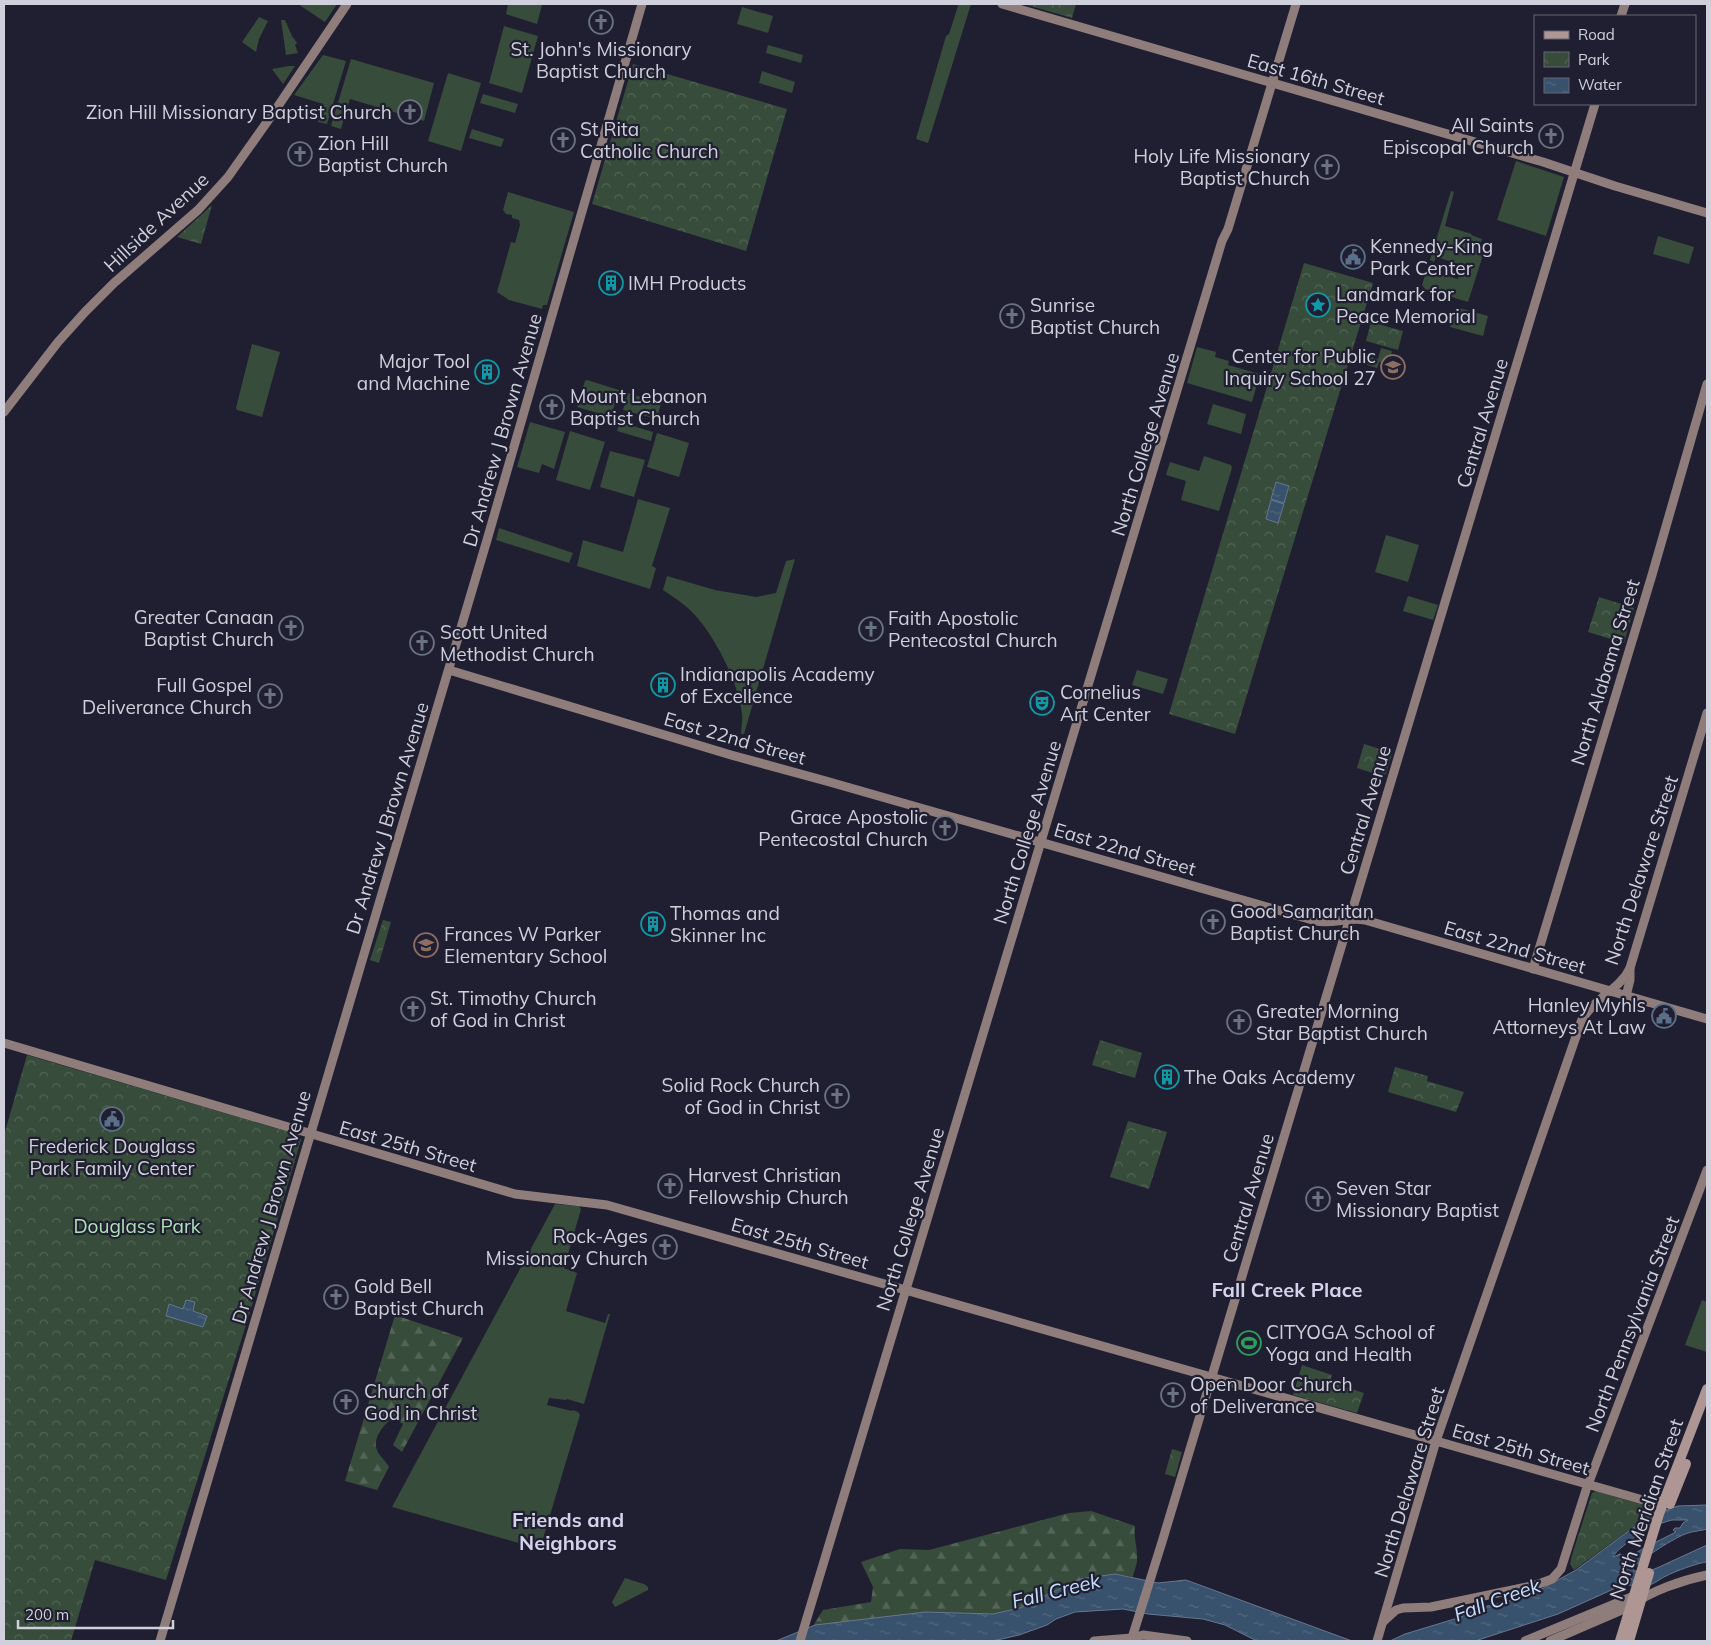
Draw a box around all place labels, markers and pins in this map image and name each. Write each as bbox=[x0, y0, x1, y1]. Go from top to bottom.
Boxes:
church icon: St. John's Missionary Baptist Church bbox=[588, 9, 614, 35]
place label: St. John's Missionary Baptist Church bbox=[510, 37, 692, 83]
church icon: Zion Hill Missionary Baptist Church bbox=[397, 99, 423, 125]
place label: Zion Hill Missionary Baptist Church bbox=[86, 100, 392, 124]
place label: All Saints Episcopal Church bbox=[1383, 113, 1534, 159]
place label: St Rita Catholic Church bbox=[580, 117, 719, 163]
church icon: All Saints Episcopal Church bbox=[1538, 123, 1564, 149]
church icon: St Rita Catholic Church bbox=[550, 127, 576, 153]
place label: Zion Hill Baptist Church bbox=[318, 131, 448, 177]
church icon: Zion Hill Baptist Church bbox=[287, 141, 313, 167]
place label: Holy Life Missionary Baptist Church bbox=[1134, 144, 1310, 190]
church icon: Holy Life Missionary Baptist Church bbox=[1314, 154, 1340, 180]
place label: Kennedy-King Park Center bbox=[1370, 234, 1493, 280]
public building icon: Kennedy-King Park Center bbox=[1340, 244, 1366, 270]
building icon: IMH Products bbox=[598, 270, 624, 296]
place label: IMH Products bbox=[628, 271, 746, 295]
place label: Landmark for Peace Memorial bbox=[1336, 282, 1476, 328]
place icon: Landmark for Peace Memorial bbox=[1305, 292, 1331, 318]
place label: Sunrise Baptist Church bbox=[1030, 293, 1160, 339]
church icon: Sunrise Baptist Church bbox=[999, 303, 1025, 329]
place label: Center for Public Inquiry School 27 bbox=[1224, 344, 1376, 390]
place label: Major Tool and Machine bbox=[357, 349, 470, 395]
school or university icon: Center for Public Inquiry School 27 bbox=[1380, 354, 1406, 380]
building icon: Major Tool and Machine bbox=[474, 359, 500, 385]
place label: Mount Lebanon Baptist Church bbox=[570, 384, 707, 430]
church icon: Mount Lebanon Baptist Church bbox=[539, 394, 565, 420]
place label: Greater Canaan Baptist Church bbox=[134, 605, 274, 651]
place label: Faith Apostolic Pentecostal Church bbox=[888, 606, 1058, 652]
church icon: Greater Canaan Baptist Church bbox=[278, 615, 304, 641]
church icon: Faith Apostolic Pentecostal Church bbox=[858, 616, 884, 642]
place label: Scott United Methodist Church bbox=[440, 620, 595, 666]
church icon: Scott United Methodist Church bbox=[409, 630, 435, 656]
place label: Indianapolis Academy of Excellence bbox=[680, 662, 875, 708]
building icon: Indianapolis Academy of Excellence bbox=[650, 672, 676, 698]
place label: Full Gospel Deliverance Church bbox=[82, 673, 252, 719]
place label: Cornelius Art Center bbox=[1060, 680, 1151, 726]
church icon: Full Gospel Deliverance Church bbox=[257, 683, 283, 709]
theatre icon: Cornelius Art Center bbox=[1029, 690, 1055, 716]
place label: Grace Apostolic Pentecostal Church bbox=[758, 805, 928, 851]
church icon: Grace Apostolic Pentecostal Church bbox=[932, 815, 958, 841]
place label: Good Samaritan Baptist Church bbox=[1230, 899, 1374, 945]
place label: Thomas and Skinner Inc bbox=[670, 901, 780, 947]
church icon: Good Samaritan Baptist Church bbox=[1200, 909, 1226, 935]
building icon: Thomas and Skinner Inc bbox=[640, 911, 666, 937]
place label: Frances W Parker Elementary School bbox=[444, 922, 607, 968]
school or university icon: Frances W Parker Elementary School bbox=[413, 932, 439, 958]
place label: St. Timothy Church of God in Christ bbox=[430, 986, 597, 1032]
place label: Hanley Myhls Attorneys At Law bbox=[1492, 993, 1646, 1039]
church icon: St. Timothy Church of God in Christ bbox=[400, 996, 426, 1022]
place label: Greater Morning Star Baptist Church bbox=[1256, 999, 1428, 1045]
public building icon: Hanley Myhls Attorneys At Law bbox=[1651, 1003, 1677, 1029]
church icon: Greater Morning Star Baptist Church bbox=[1226, 1009, 1252, 1035]
building icon: The Oaks Academy bbox=[1154, 1064, 1180, 1090]
place label: The Oaks Academy bbox=[1184, 1065, 1355, 1089]
place label: Solid Rock Church of God in Christ bbox=[662, 1073, 820, 1119]
church icon: Solid Rock Church of God in Christ bbox=[824, 1083, 850, 1109]
public building icon: Frederick Douglass Park Family Center bbox=[99, 1106, 125, 1132]
place label: Frederick Douglass Park Family Center bbox=[28, 1134, 196, 1180]
place label: Harvest Christian Fellowship Church bbox=[688, 1163, 849, 1209]
church icon: Harvest Christian Fellowship Church bbox=[657, 1173, 683, 1199]
place label: Seven Star Missionary Baptist bbox=[1336, 1176, 1499, 1222]
church icon: Seven Star Missionary Baptist bbox=[1305, 1186, 1331, 1212]
place label: Rock-Ages Missionary Church bbox=[486, 1224, 648, 1270]
church icon: Rock-Ages Missionary Church bbox=[652, 1234, 678, 1260]
place label: Gold Bell Baptist Church bbox=[354, 1274, 484, 1320]
church icon: Gold Bell Baptist Church bbox=[323, 1284, 349, 1310]
place label: CITYOGA School of Yoga and Health bbox=[1265, 1320, 1435, 1366]
sports icon: CITYOGA School of Yoga and Health bbox=[1236, 1330, 1262, 1356]
place label: Open Door Church of Deliverance bbox=[1190, 1372, 1353, 1418]
place label: Church of God in Christ bbox=[364, 1379, 478, 1425]
church icon: Open Door Church of Deliverance bbox=[1160, 1382, 1186, 1408]
church icon: Church of God in Christ bbox=[333, 1389, 359, 1415]

